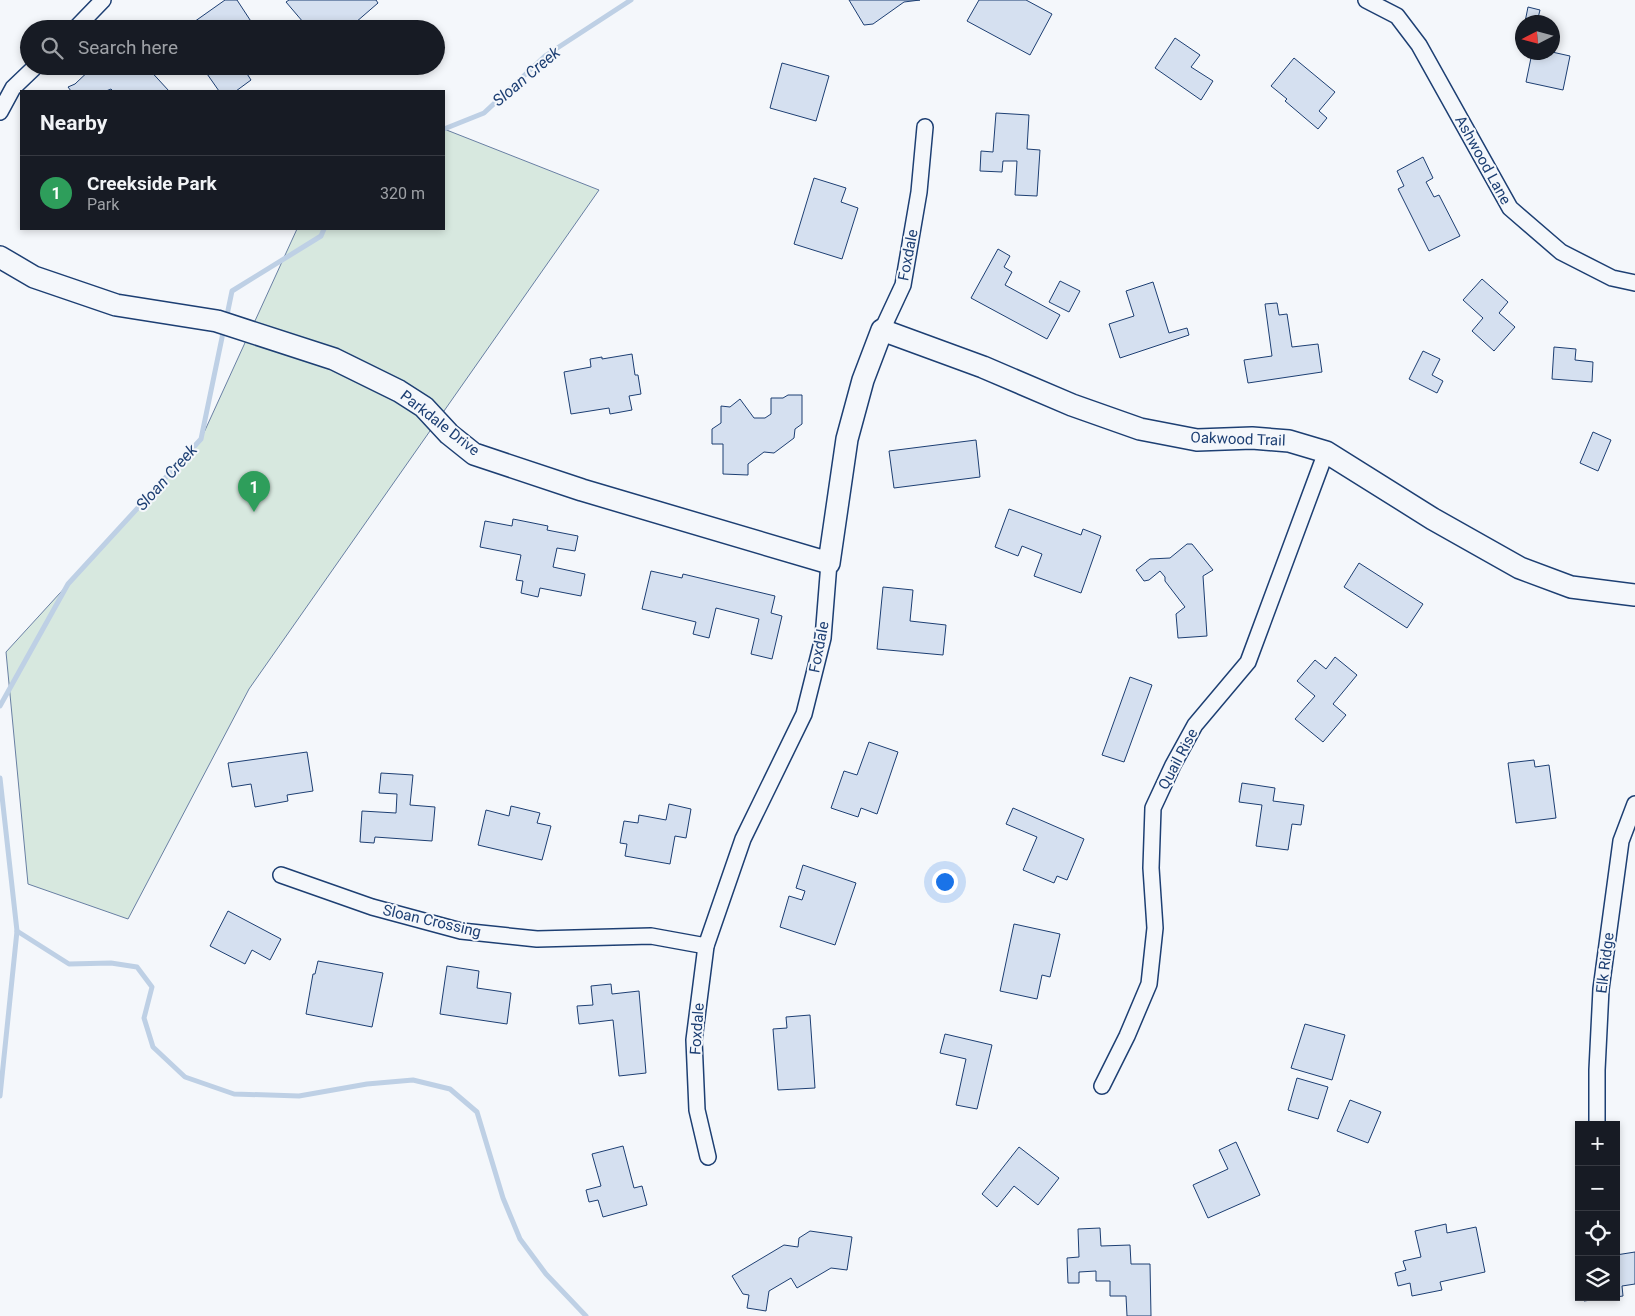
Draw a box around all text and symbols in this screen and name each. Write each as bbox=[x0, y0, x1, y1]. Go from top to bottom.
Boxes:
north arrow bbox=[1515, 15, 1560, 60]
search box bbox=[20, 20, 445, 75]
icon: search bbox=[38, 34, 66, 62]
text: Search here bbox=[78, 36, 178, 59]
water label: Sloan Creek bbox=[489, 42, 565, 110]
text: Nearby bbox=[40, 111, 107, 135]
street label: Ashwood Lane bbox=[1451, 112, 1515, 208]
text: Creekside Park bbox=[87, 172, 217, 195]
text: 1 bbox=[51, 184, 61, 203]
text: 320 m bbox=[380, 184, 425, 203]
text: Park bbox=[87, 195, 119, 214]
street label: Foxdale bbox=[894, 228, 922, 282]
street label: Parkdale Drive bbox=[397, 386, 483, 460]
street label: Oakwood Trail bbox=[1190, 428, 1286, 450]
water label: Sloan Creek bbox=[132, 440, 202, 514]
pin: 1 bbox=[238, 471, 270, 512]
street label: Foxdale bbox=[805, 620, 833, 674]
street label: Quail Rise bbox=[1154, 725, 1202, 793]
your location bbox=[932, 869, 958, 895]
street label: Sloan Crossing bbox=[381, 901, 483, 941]
street label: Elk Ridge bbox=[1592, 931, 1618, 994]
street label: Foxdale bbox=[686, 1002, 708, 1056]
map controls bbox=[1575, 1121, 1620, 1301]
button: + bbox=[1575, 1121, 1620, 1166]
button: − bbox=[1575, 1166, 1620, 1211]
button: locate bbox=[1575, 1211, 1620, 1256]
button: layers bbox=[1575, 1256, 1620, 1301]

